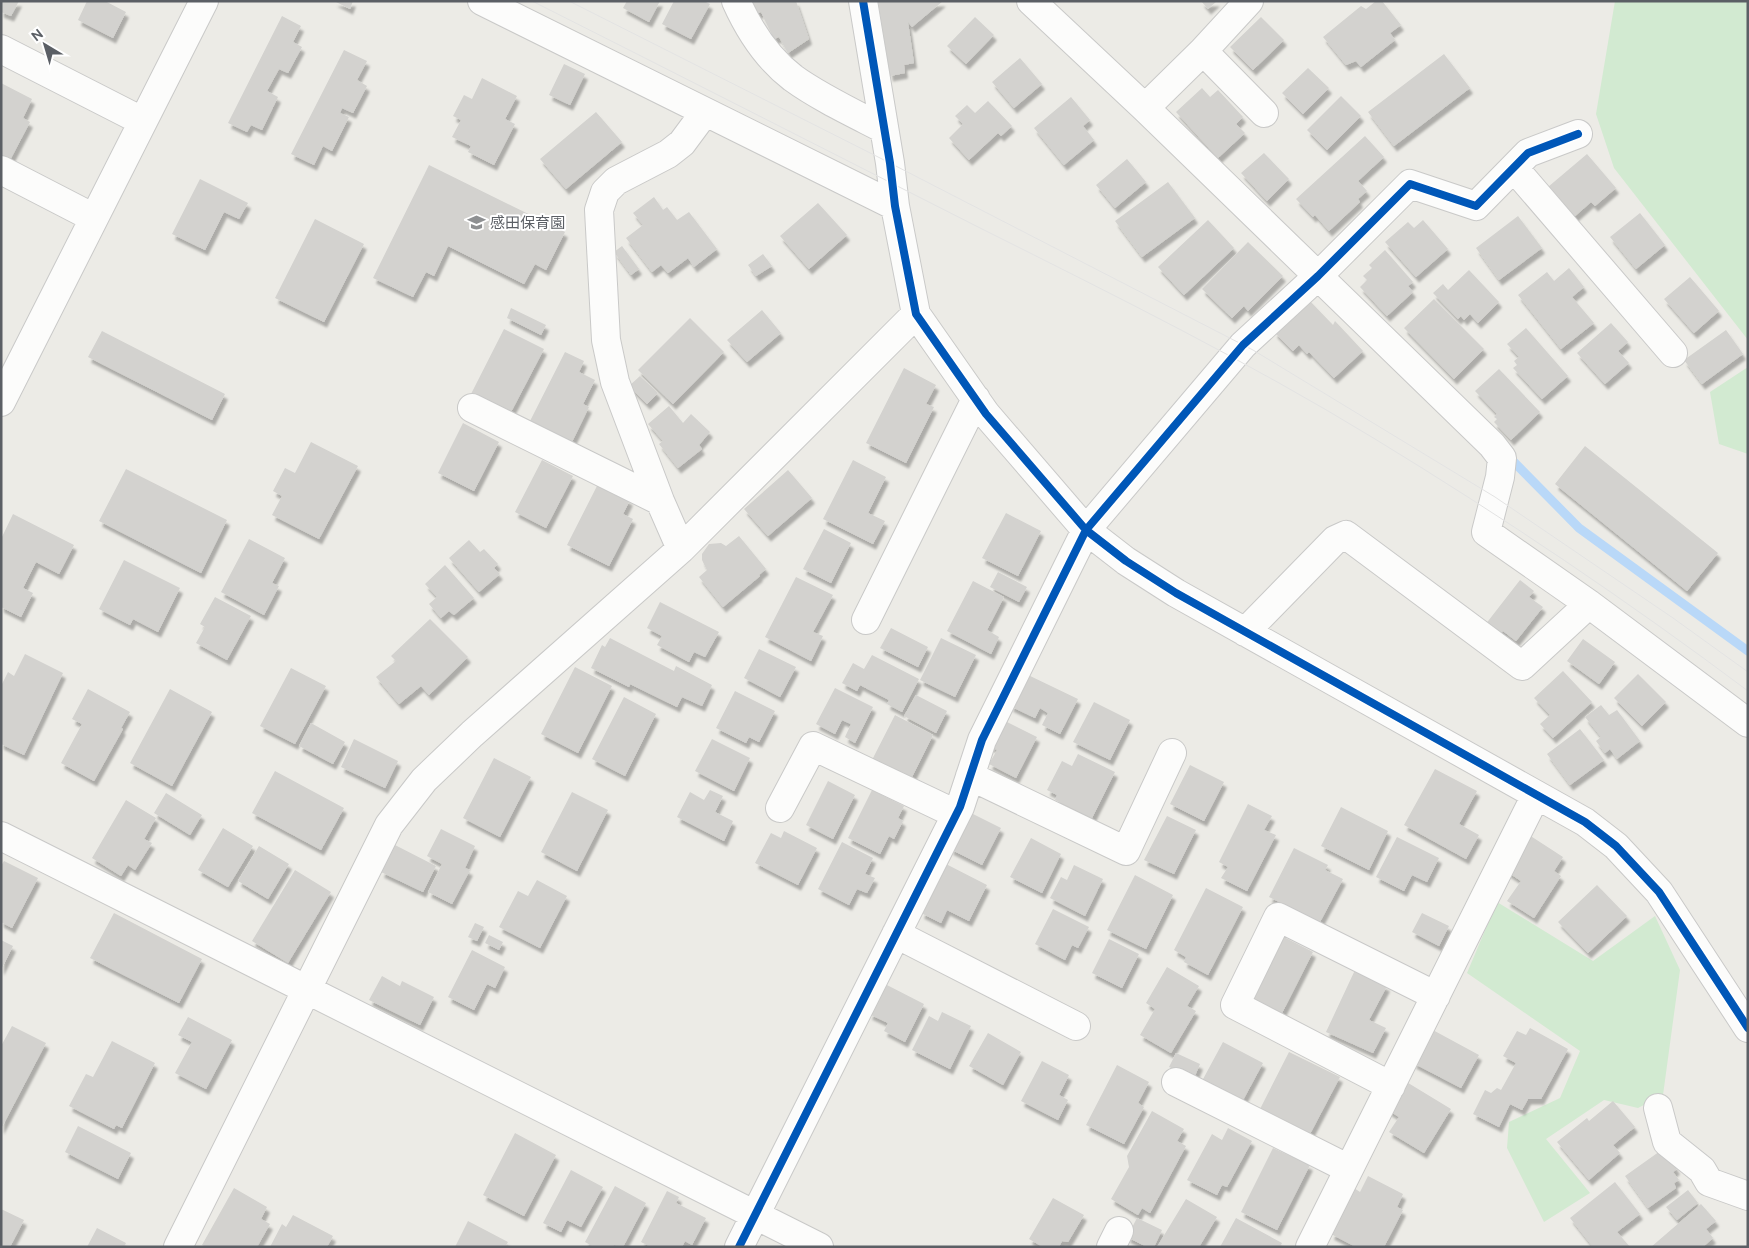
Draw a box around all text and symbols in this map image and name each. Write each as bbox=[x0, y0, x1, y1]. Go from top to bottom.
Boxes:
north arrow bbox=[20, 20, 70, 70]
text: N bbox=[28, 25, 46, 44]
school or university icon: 感田保育園 bbox=[466, 213, 486, 233]
place label: 感田保育園 bbox=[490, 214, 565, 231]

